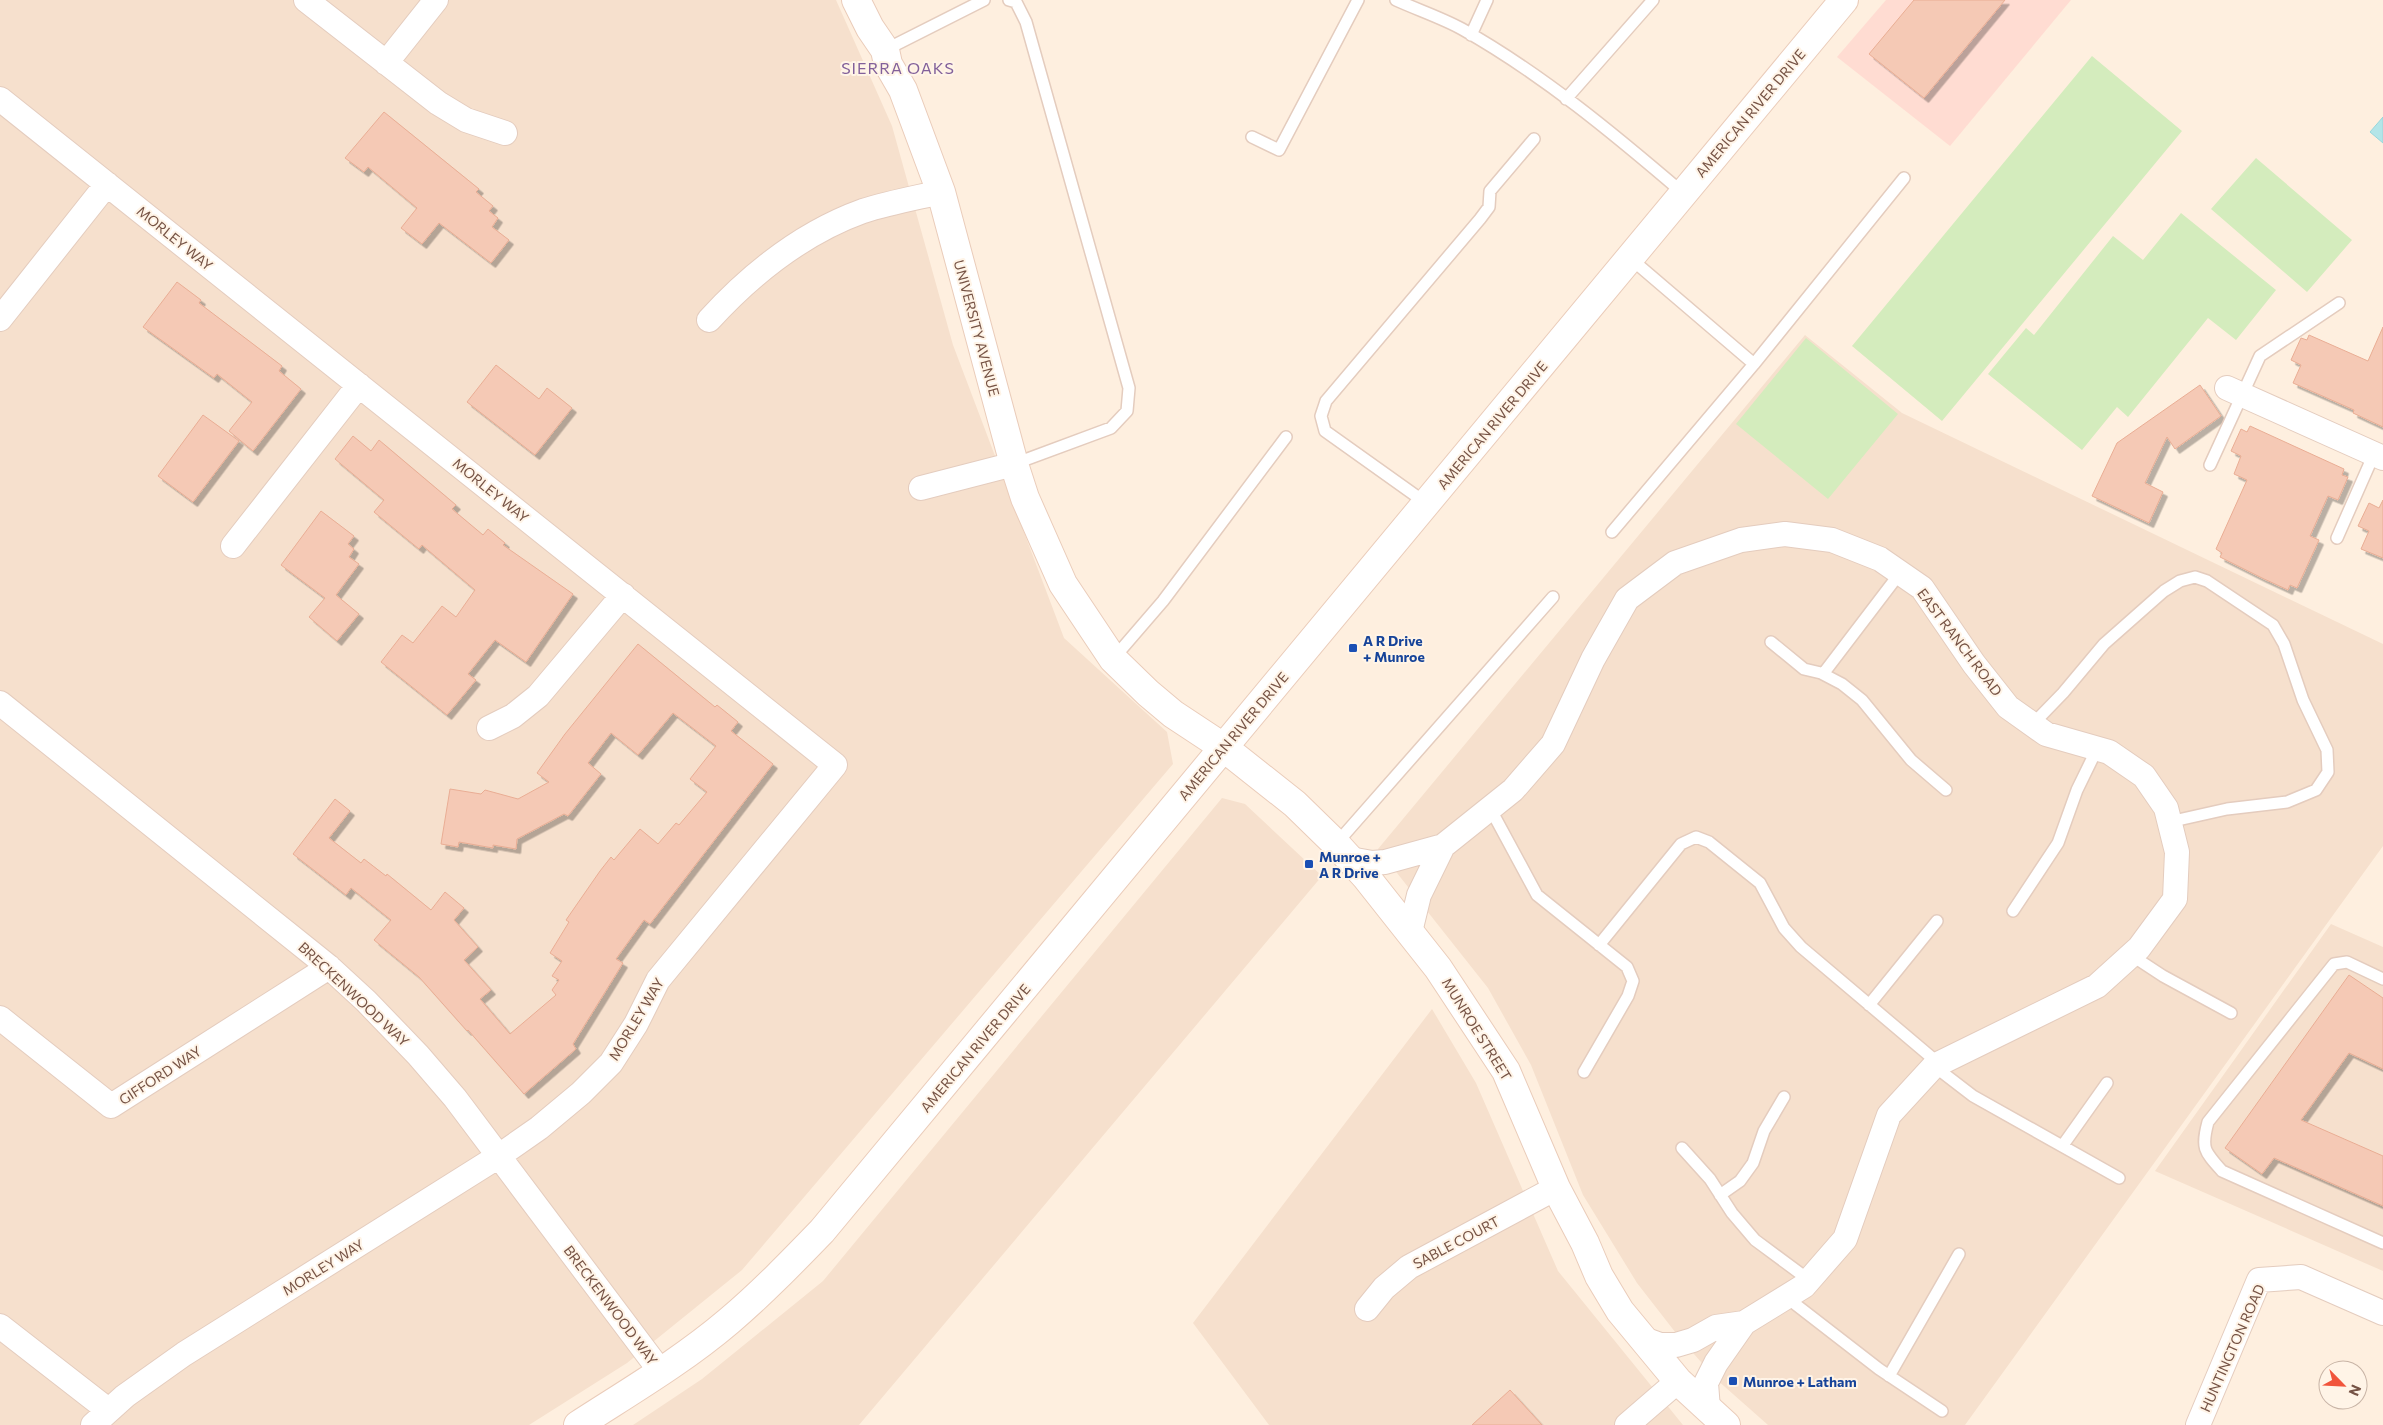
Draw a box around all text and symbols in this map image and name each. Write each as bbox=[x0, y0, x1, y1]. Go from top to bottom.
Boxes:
street label: AMERICAN RIVER DRIVE bbox=[1691, 46, 1809, 180]
district label: SIERRA OAKS bbox=[841, 58, 955, 77]
street label: MORLEY WAY bbox=[134, 202, 216, 274]
street label: UNIVERSITY AVENUE bbox=[951, 258, 1003, 398]
street label: AMERICAN RIVER DRIVE bbox=[1433, 358, 1551, 492]
street label: MORLEY WAY bbox=[450, 454, 532, 526]
street label: EAST RANCH ROAD bbox=[1914, 585, 2006, 699]
place label: A R Drive + Munroe bbox=[1363, 632, 1425, 665]
marker: A R Drive + Munroe bbox=[1347, 642, 1359, 654]
street label: AMERICAN RIVER DRIVE bbox=[1174, 669, 1292, 803]
place label: Munroe + A R Drive bbox=[1319, 848, 1381, 881]
marker: Munroe + A R Drive bbox=[1303, 858, 1315, 870]
street label: BRECKENWOOD WAY bbox=[295, 938, 413, 1050]
street label: MORLEY WAY bbox=[605, 975, 667, 1063]
street label: MUNROE STREET bbox=[1439, 975, 1515, 1083]
street label: AMERICAN RIVER DRIVE bbox=[916, 981, 1034, 1115]
street label: GIFFORD WAY bbox=[116, 1042, 204, 1108]
street label: SABLE COURT bbox=[1410, 1212, 1502, 1272]
street label: MORLEY WAY bbox=[279, 1235, 367, 1299]
street label: BRECKENWOOD WAY bbox=[561, 1242, 661, 1368]
street label: HUNTINGTON ROAD bbox=[2196, 1281, 2268, 1415]
north arrow bbox=[2318, 1360, 2368, 1410]
place label: Munroe + Latham bbox=[1743, 1373, 1857, 1390]
marker: Munroe + Latham bbox=[1727, 1375, 1739, 1387]
text: N bbox=[2345, 1382, 2365, 1399]

